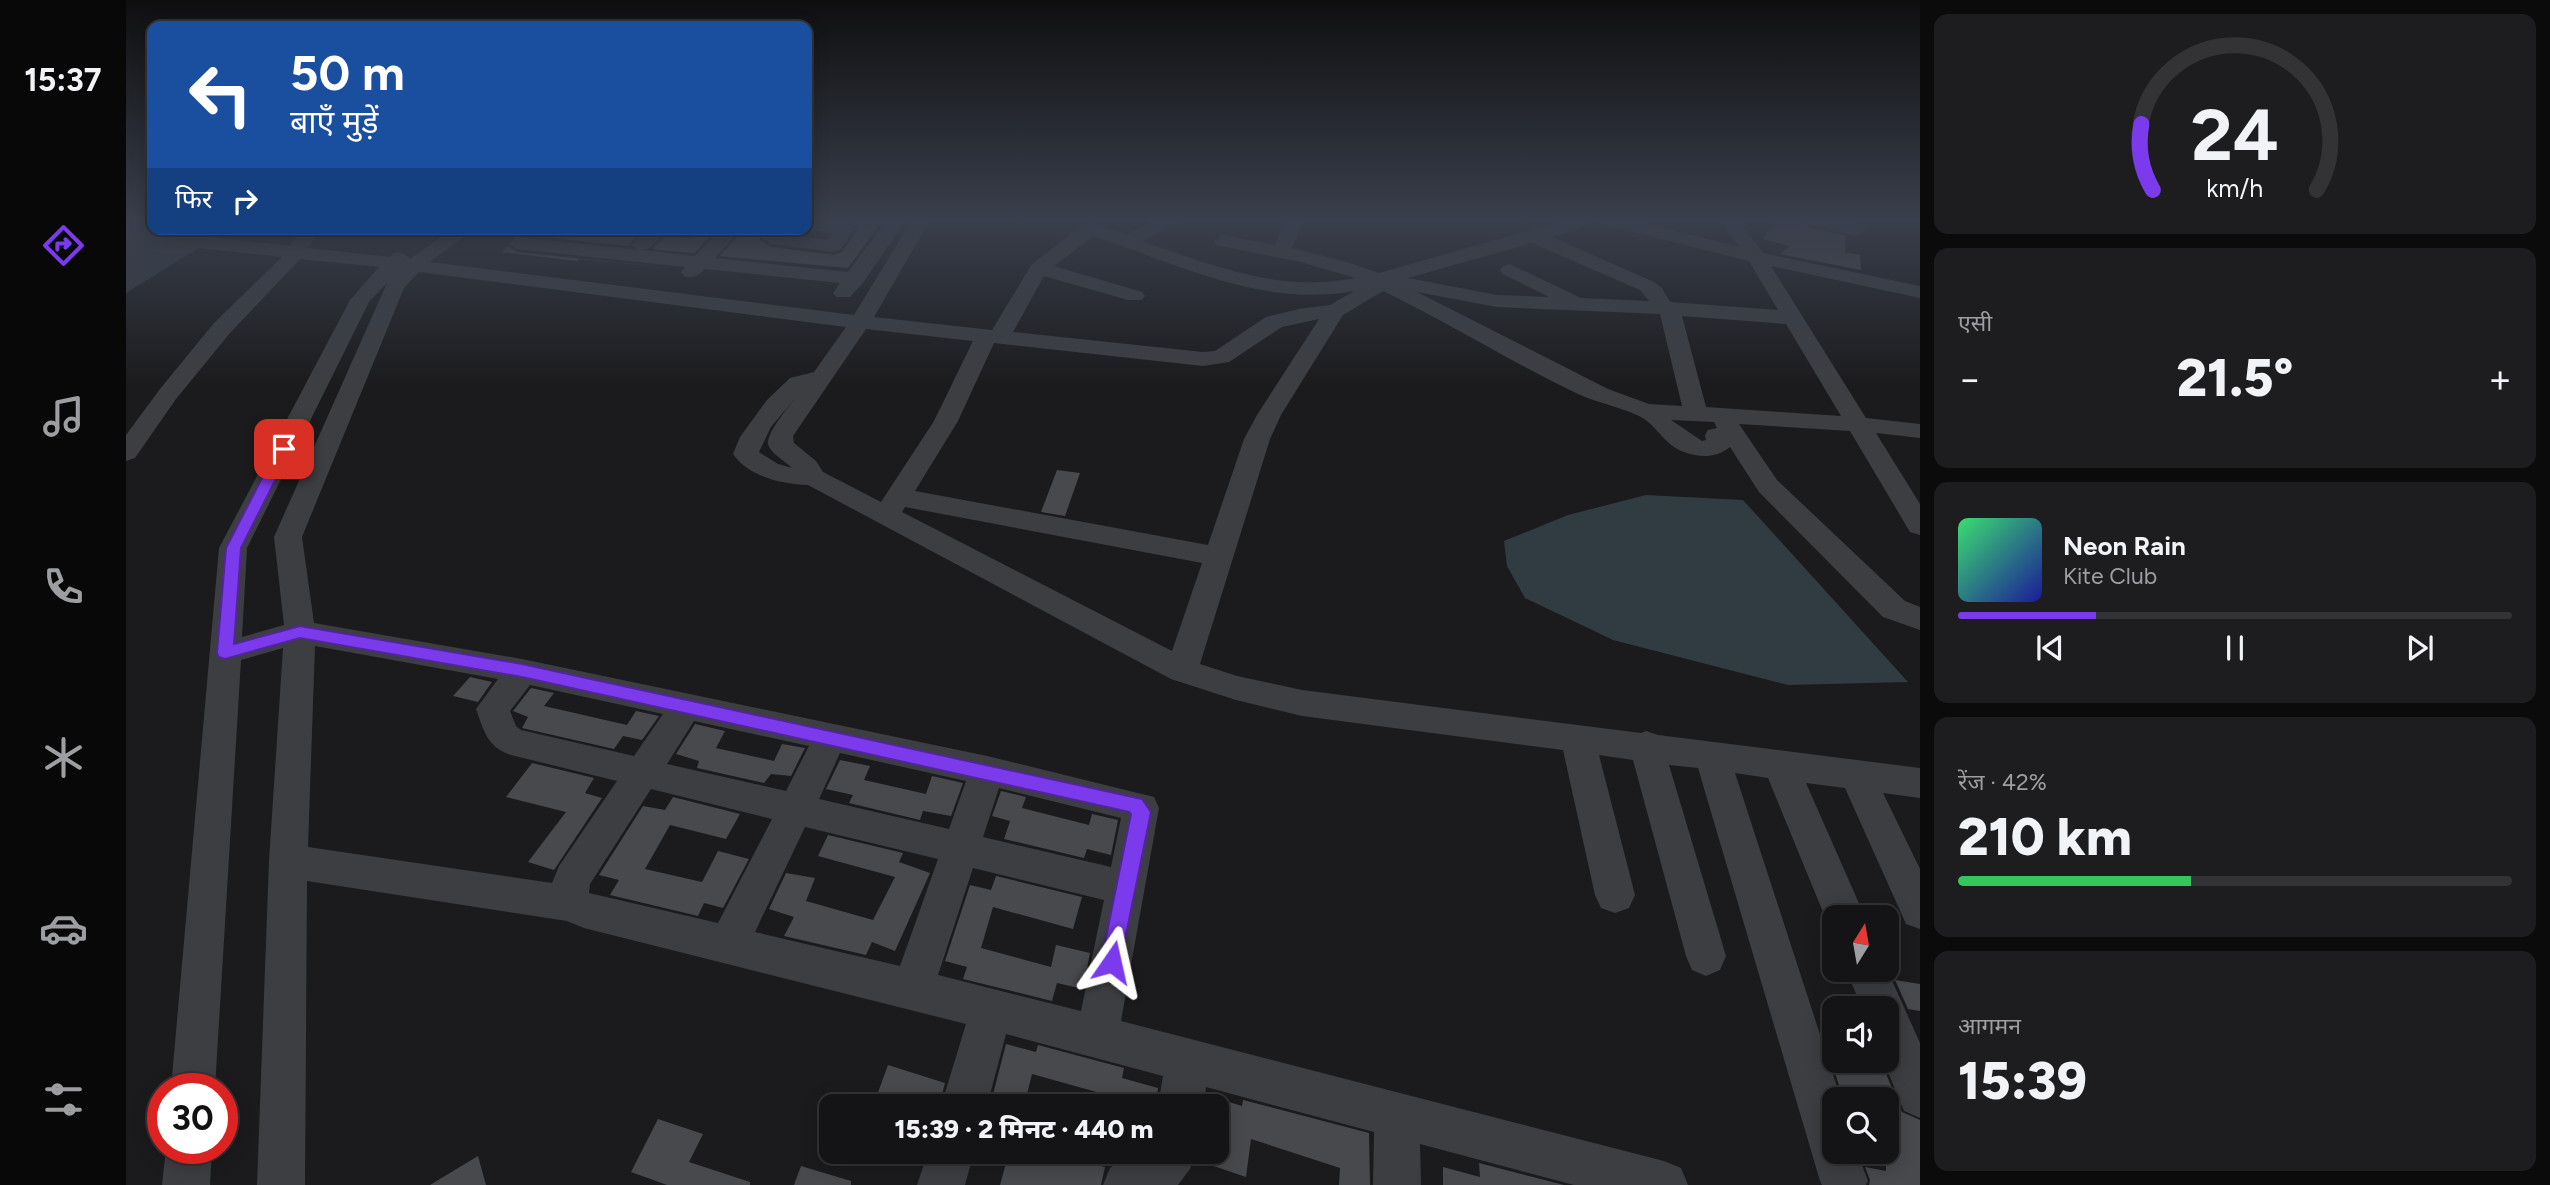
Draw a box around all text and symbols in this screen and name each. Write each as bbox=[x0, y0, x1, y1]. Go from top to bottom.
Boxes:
text: 50 m bbox=[290, 43, 405, 102]
icon: left bbox=[175, 49, 266, 140]
text: 15:37 bbox=[24, 61, 102, 99]
text: 24 bbox=[2191, 91, 2279, 178]
text: बाएँ मुड़ें bbox=[290, 103, 378, 141]
text: km/h bbox=[2206, 173, 2264, 203]
icon: right bbox=[226, 182, 264, 220]
text: फिर bbox=[175, 183, 212, 215]
icon: directions bbox=[39, 221, 88, 270]
text: एसी bbox=[1958, 309, 1992, 337]
text: 21.5° bbox=[2177, 347, 2293, 409]
text: − bbox=[1958, 356, 1982, 402]
text: + bbox=[2488, 356, 2512, 402]
icon: music bbox=[39, 392, 88, 441]
pin bbox=[254, 419, 314, 479]
icon: arrive bbox=[265, 430, 303, 468]
text: Neon Rain bbox=[2063, 530, 2186, 562]
icon: phone bbox=[39, 562, 88, 611]
text: Kite Club bbox=[2063, 562, 2157, 590]
icon: previous bbox=[2031, 629, 2069, 667]
icon: pause bbox=[2216, 629, 2254, 667]
icon: next bbox=[2401, 629, 2439, 667]
icon: climate bbox=[39, 733, 88, 782]
text: रेंज · 42% bbox=[1958, 768, 2047, 796]
text: 210 km bbox=[1958, 806, 2132, 868]
icon: car bbox=[39, 904, 88, 953]
north arrow bbox=[1822, 905, 1899, 982]
map controls bbox=[1822, 905, 1899, 1164]
position arrow bbox=[1075, 925, 1149, 999]
button: sound bbox=[1822, 996, 1899, 1073]
text: आगमन bbox=[1958, 1012, 2021, 1040]
text: 15:39 bbox=[1958, 1050, 2087, 1112]
speed limit sign: 30 bbox=[147, 1073, 238, 1164]
icon: filters bbox=[39, 1075, 88, 1124]
button: search bbox=[1822, 1087, 1899, 1164]
text: 15:39 · 2 मिनट · 440 m bbox=[894, 1113, 1154, 1145]

